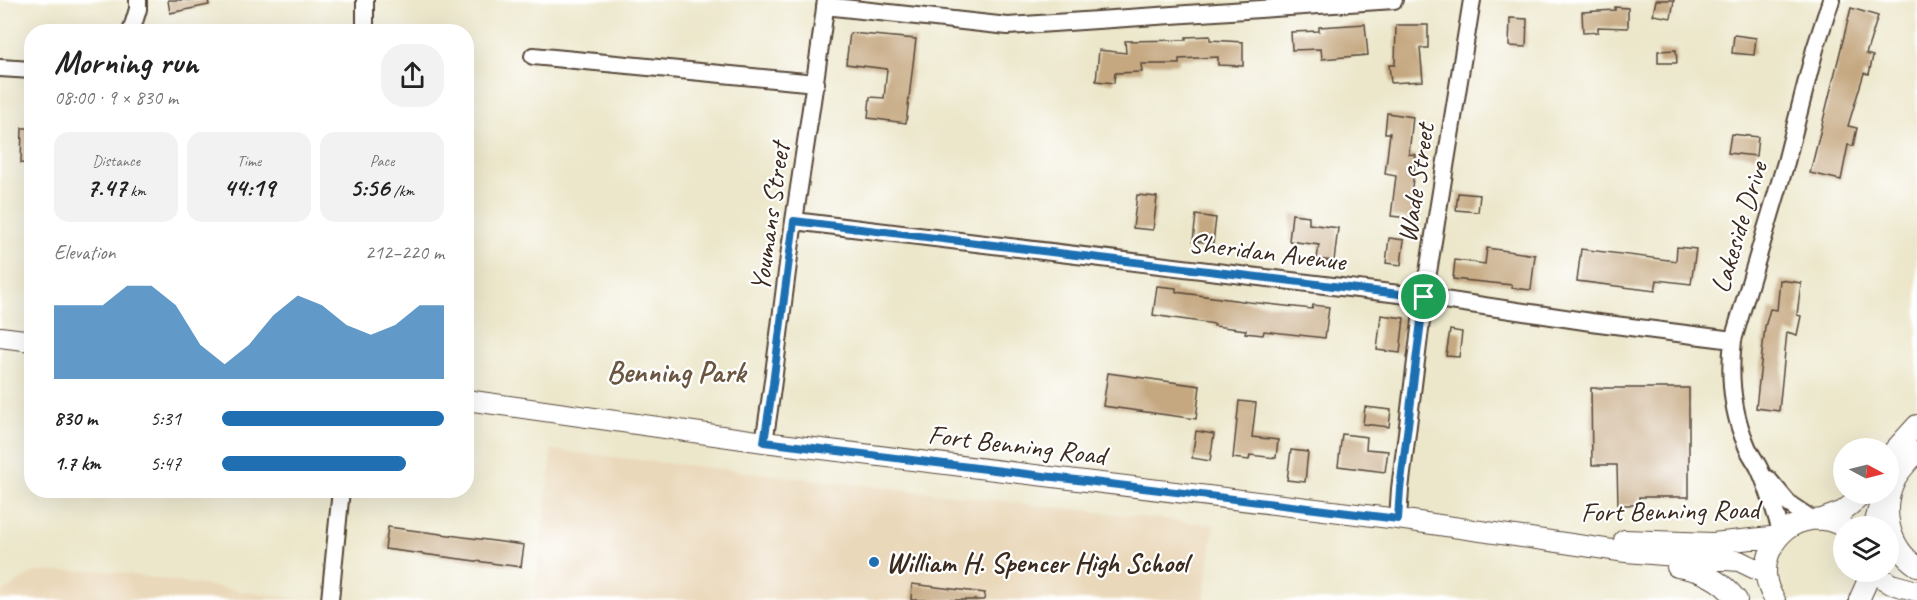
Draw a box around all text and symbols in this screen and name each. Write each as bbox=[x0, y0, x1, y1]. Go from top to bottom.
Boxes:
text: Morning run bbox=[54, 41, 198, 83]
button: share bbox=[381, 44, 444, 107]
text: 08:00 · 9 × 830 m bbox=[54, 85, 178, 110]
street label: Wade Street bbox=[1389, 119, 1443, 245]
street label: Youmans Street bbox=[742, 137, 798, 294]
text: Distance bbox=[92, 151, 140, 171]
text: Time bbox=[237, 151, 261, 171]
text: Pace bbox=[370, 151, 394, 171]
street label: Lakeside Drive bbox=[1702, 156, 1776, 297]
text: 7.47 bbox=[86, 171, 126, 204]
text: 44:19 bbox=[223, 171, 275, 204]
text: 5:56 bbox=[350, 171, 390, 204]
text: km bbox=[126, 181, 146, 201]
text: /km bbox=[390, 181, 414, 201]
street label: Sheridan Avenue bbox=[1186, 225, 1349, 279]
text: Elevation bbox=[54, 240, 116, 265]
text: 212–220 m bbox=[365, 240, 444, 265]
pin bbox=[1398, 271, 1449, 322]
icon: arrive bbox=[1407, 280, 1440, 313]
district label: Benning Park bbox=[607, 353, 748, 391]
text: 830 m bbox=[54, 406, 97, 431]
text: 5:31 bbox=[150, 406, 181, 431]
street label: Fort Benning Road bbox=[926, 416, 1111, 473]
north arrow bbox=[1833, 438, 1899, 504]
map controls bbox=[1833, 438, 1899, 582]
text: 1.7 km bbox=[54, 451, 100, 476]
text: 5:47 bbox=[150, 451, 181, 476]
street label: Fort Benning Road bbox=[1581, 491, 1763, 530]
button: layers bbox=[1833, 516, 1899, 582]
place label: William H. Spencer High School bbox=[886, 545, 1193, 580]
marker: William H. Spencer High School bbox=[867, 555, 881, 569]

